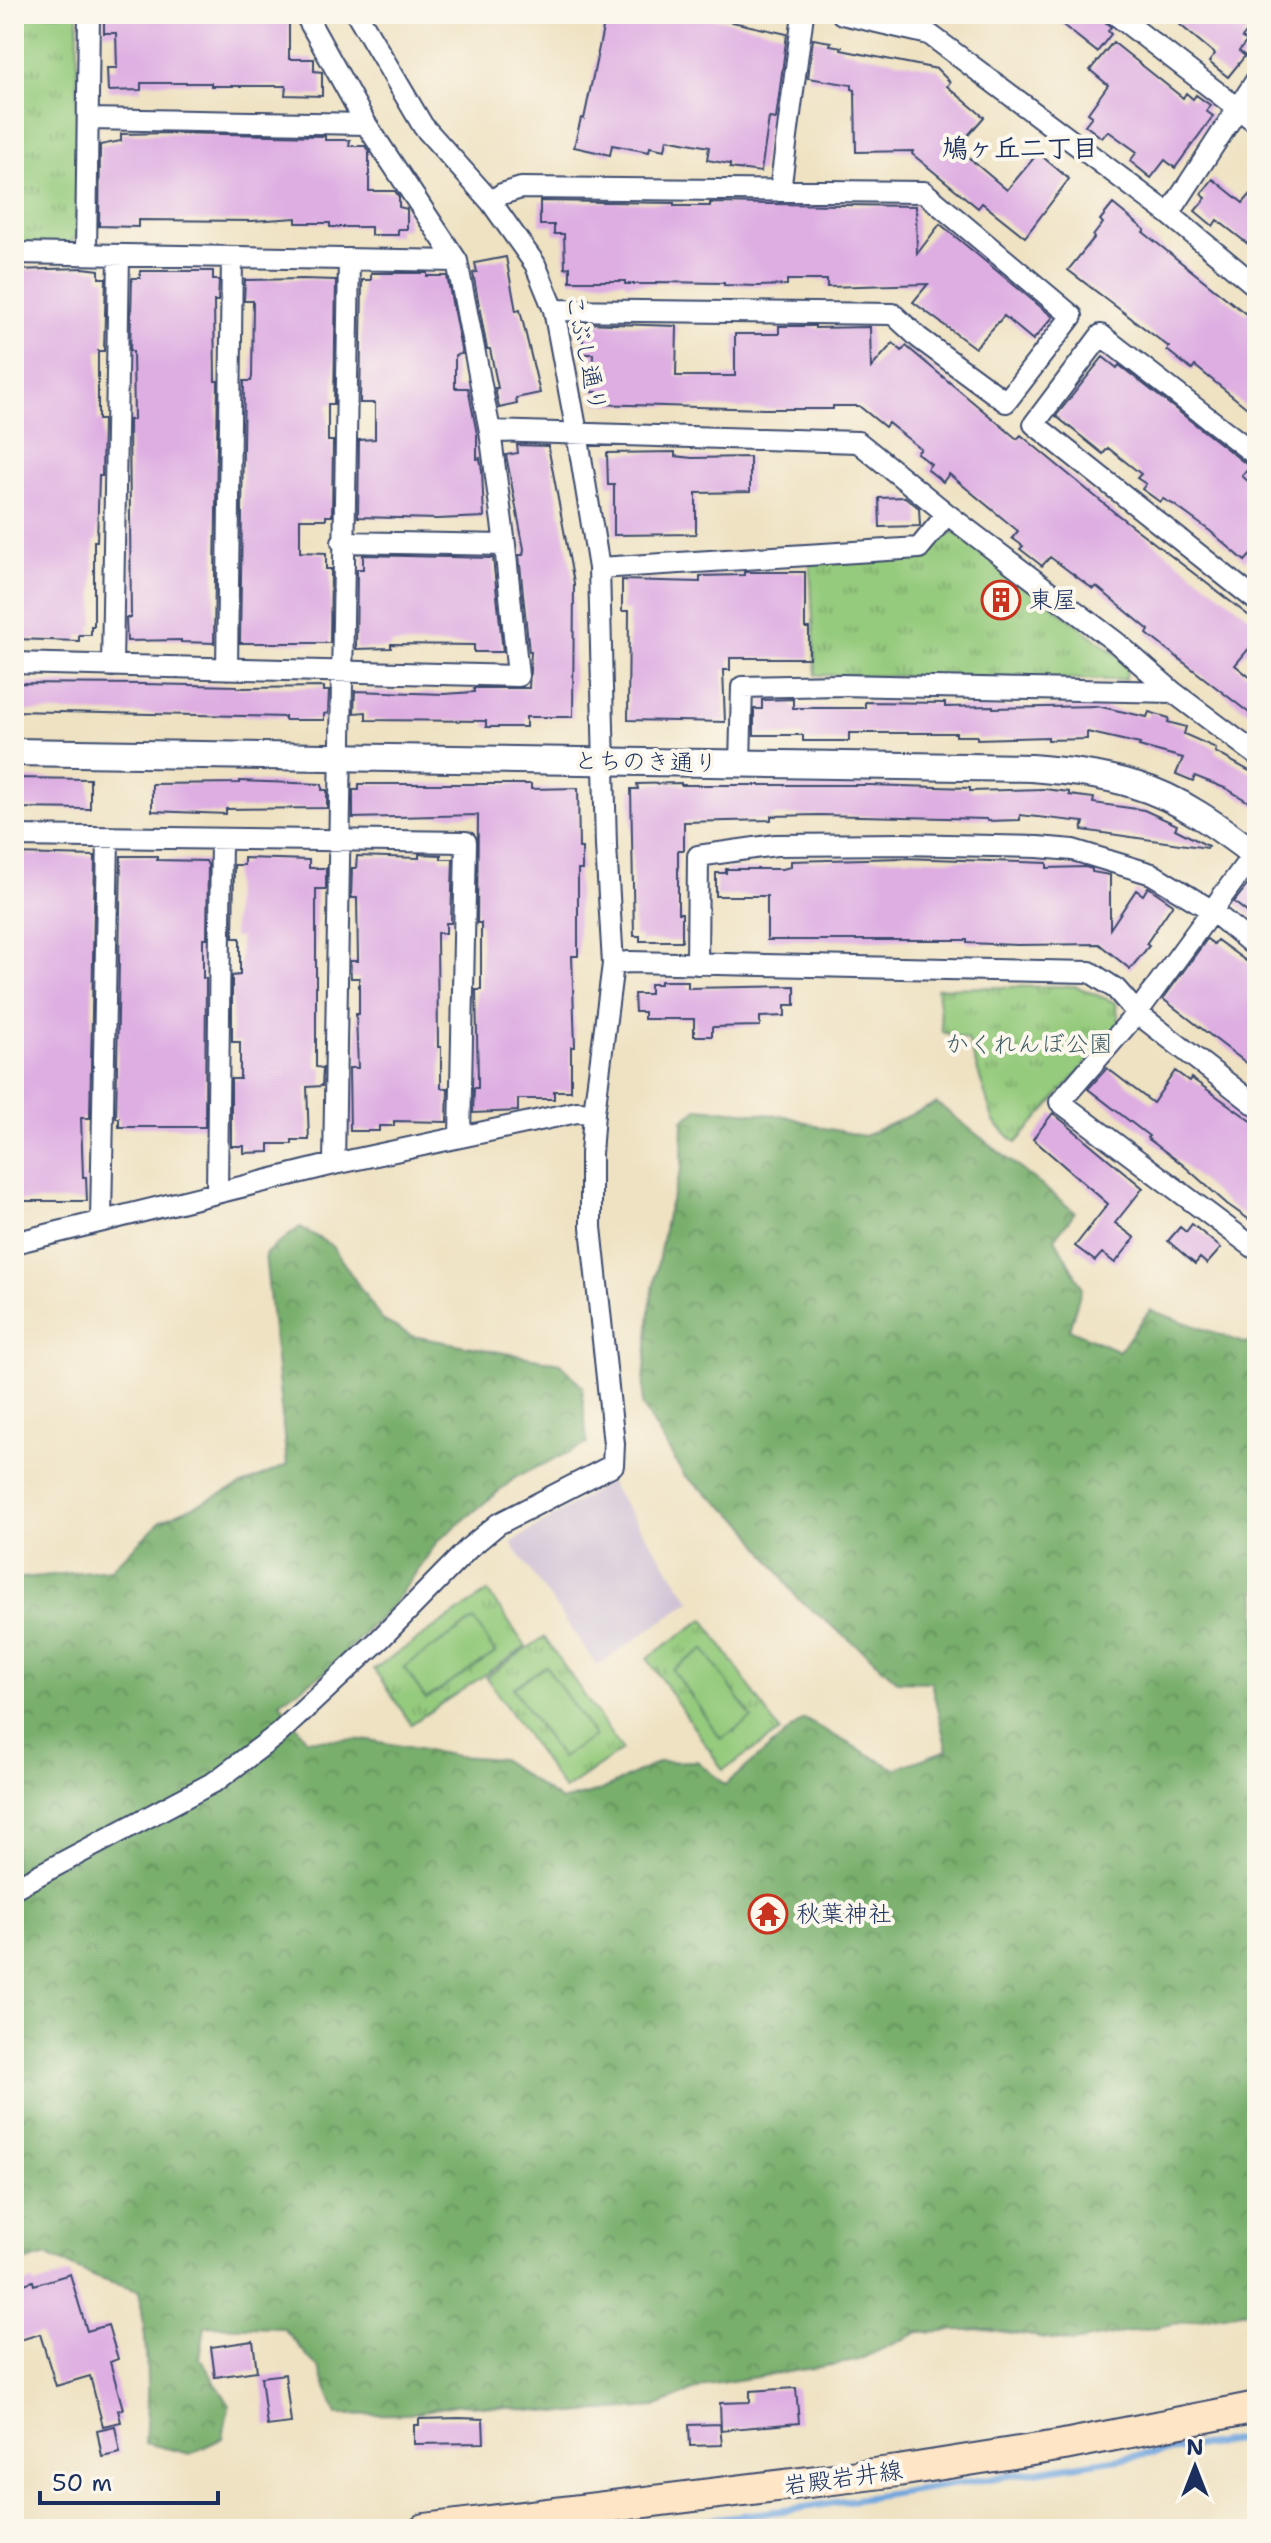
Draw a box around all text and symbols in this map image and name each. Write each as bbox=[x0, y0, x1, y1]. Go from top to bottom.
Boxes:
district label: 鳩ヶ丘二丁目 bbox=[942, 130, 1098, 165]
street label: こぶし通り bbox=[558, 291, 614, 415]
building icon: 東屋 bbox=[980, 579, 1022, 621]
place label: 東屋 bbox=[1029, 584, 1077, 616]
street label: とちのき通り bbox=[574, 745, 718, 779]
park label: かくれんぼ公園 bbox=[945, 1028, 1113, 1060]
temple icon: 秋葉神社 bbox=[747, 1893, 789, 1935]
place label: 秋葉神社 bbox=[796, 1898, 892, 1930]
north arrow bbox=[1155, 2427, 1235, 2507]
text: N bbox=[1186, 2433, 1204, 2462]
street label: 岩殿岩井線 bbox=[781, 2454, 905, 2502]
scale bar bbox=[40, 2455, 218, 2505]
text: 50 m bbox=[52, 2467, 112, 2499]

